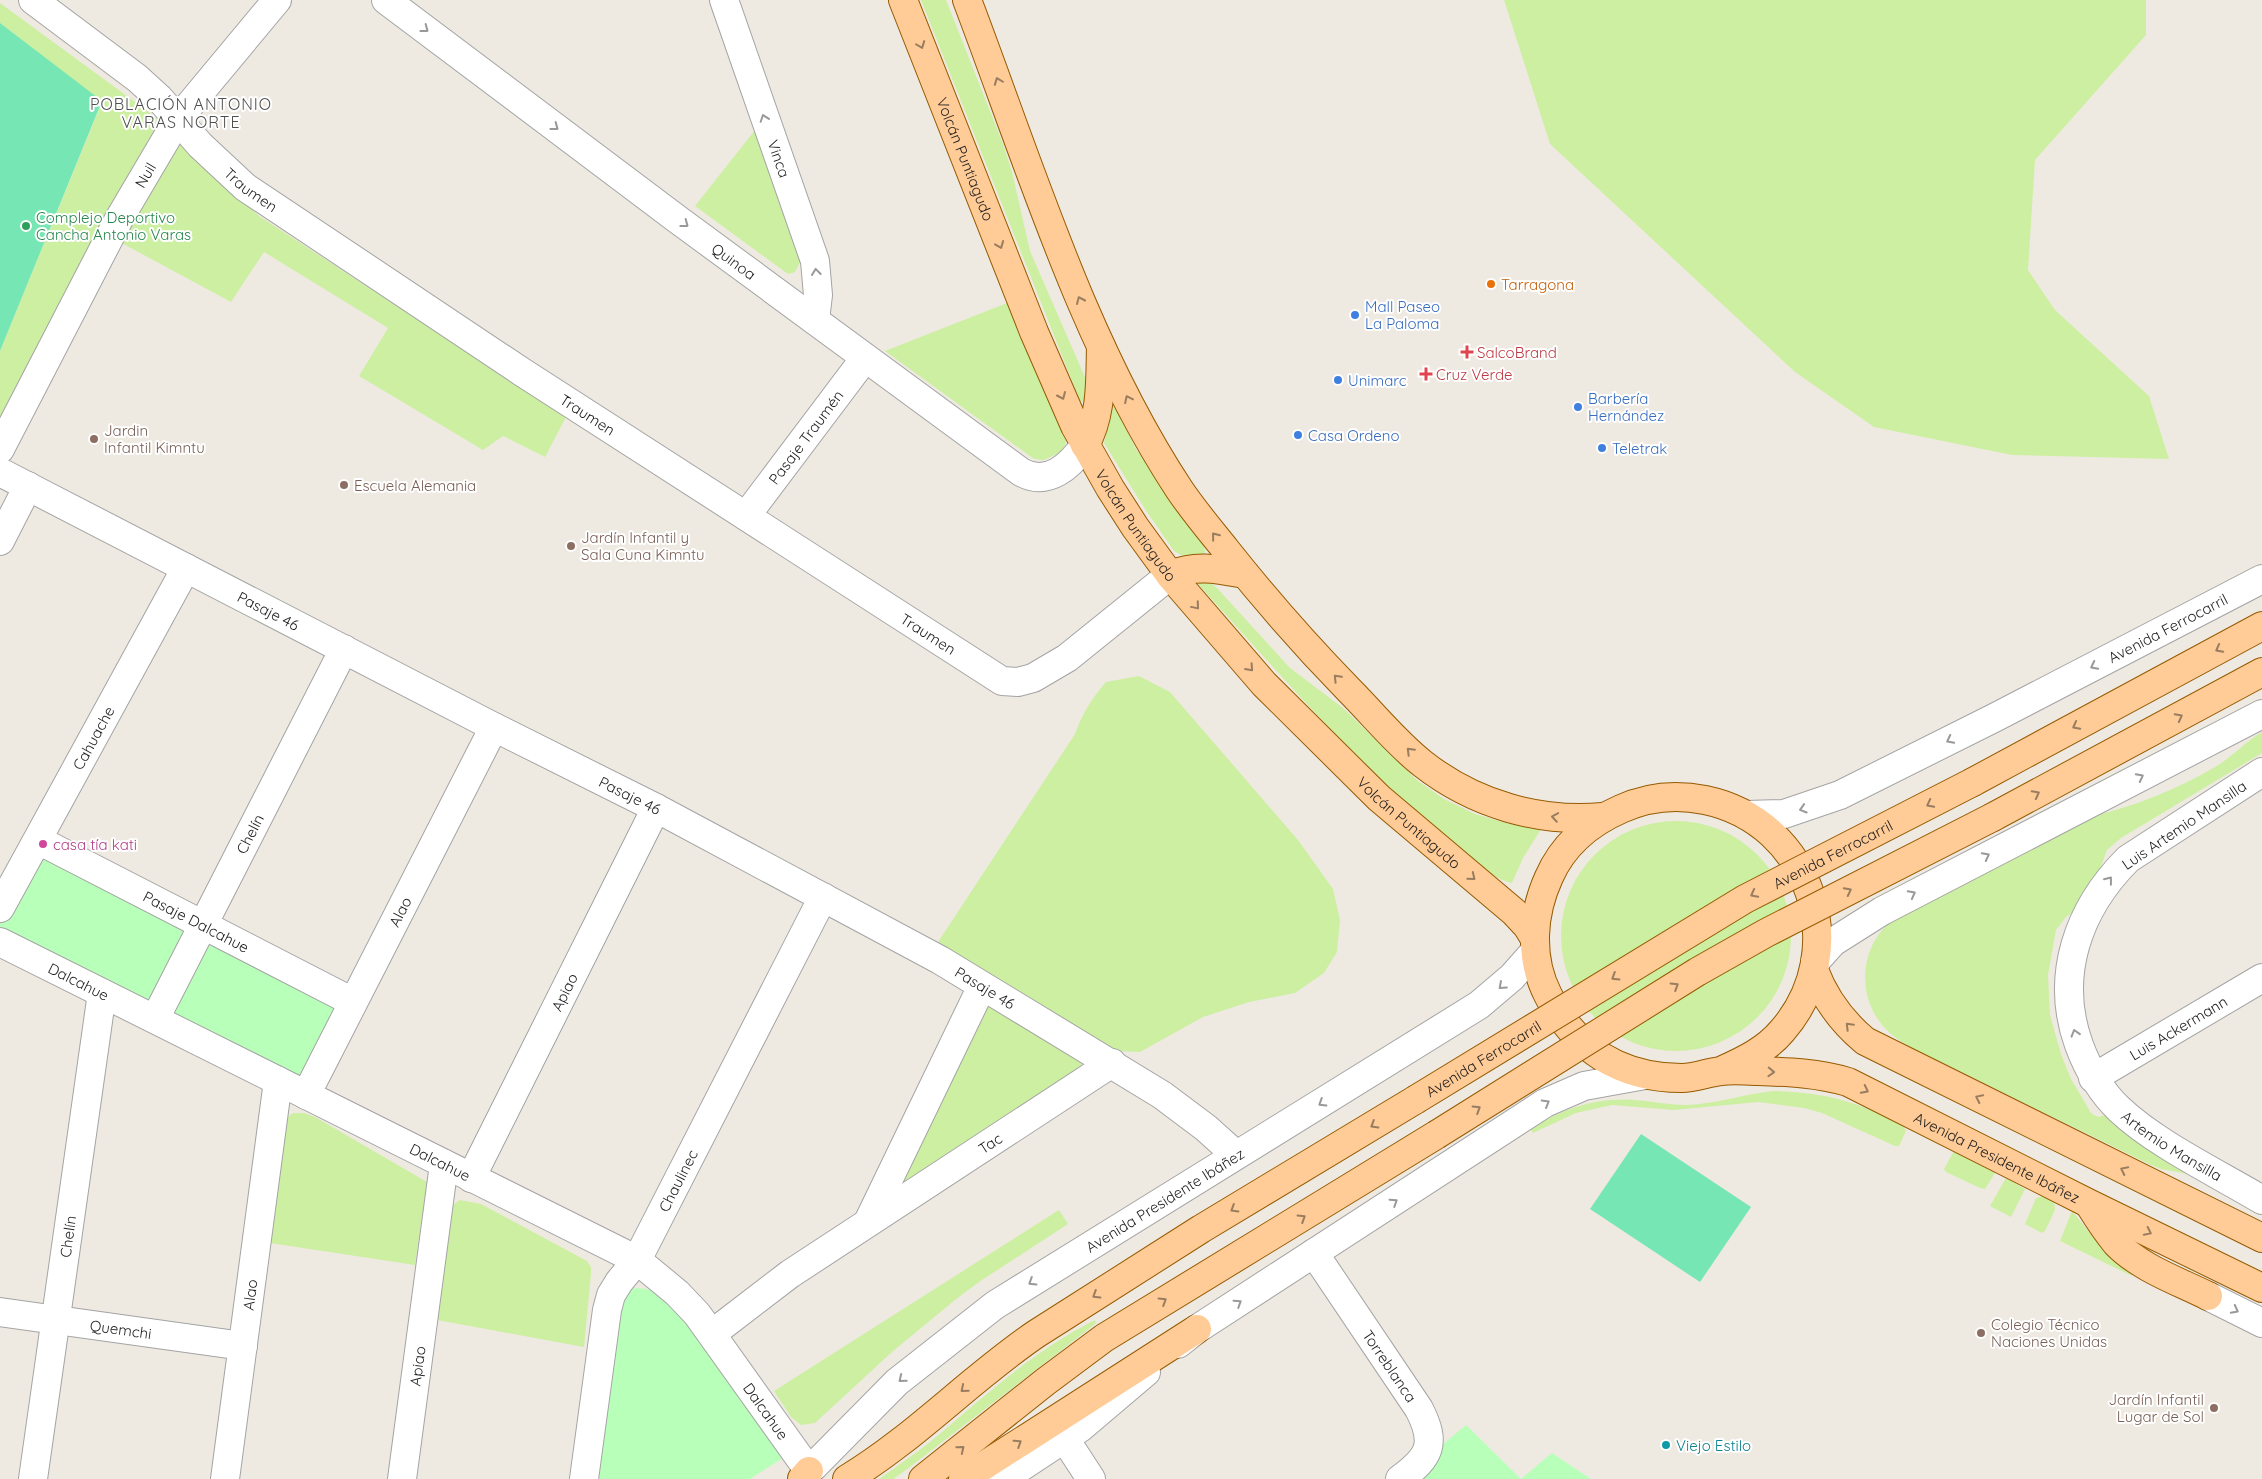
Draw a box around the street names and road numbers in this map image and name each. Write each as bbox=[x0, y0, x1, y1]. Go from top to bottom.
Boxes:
street label: Volcán Puntiagudo bbox=[933, 95, 999, 224]
street label: Vinca bbox=[764, 137, 795, 180]
street label: Nuil bbox=[130, 159, 160, 191]
street label: Traumen bbox=[220, 163, 281, 216]
street label: Quinoa bbox=[708, 238, 760, 283]
street label: Pasaje Traumén bbox=[764, 386, 847, 488]
street label: Traumen bbox=[557, 390, 619, 439]
street label: Volcán Puntiagudo bbox=[1092, 466, 1181, 585]
street label: Pasaje 46 bbox=[234, 587, 302, 634]
street label: Avenida Ferrocarril bbox=[2105, 589, 2231, 667]
street label: Traumen bbox=[897, 609, 960, 658]
street label: Cahuache bbox=[68, 703, 118, 773]
street label: Pasaje 46 bbox=[596, 772, 664, 818]
street label: Volcán Puntiagudo bbox=[1353, 772, 1465, 873]
street label: Luis Artemio Mansilla bbox=[2118, 776, 2250, 874]
street label: Chelín bbox=[232, 811, 268, 857]
street label: Avenida Ferrocarril bbox=[1770, 815, 1896, 893]
street label: Pasaje Dalcahue bbox=[140, 886, 252, 957]
street label: Alao bbox=[384, 893, 415, 930]
street label: Dalcahue bbox=[45, 958, 112, 1004]
street label: Pasaje 46 bbox=[952, 962, 1019, 1013]
street label: Apiao bbox=[547, 970, 582, 1014]
street label: Luis Ackermann bbox=[2126, 991, 2231, 1064]
street label: Avenida Ferrocarril bbox=[1422, 1016, 1545, 1101]
street label: Artemio Mansilla bbox=[2118, 1106, 2225, 1185]
street label: Avenida Presidente Ibáñez bbox=[1911, 1107, 2083, 1207]
street label: Tac bbox=[974, 1128, 1006, 1158]
street label: Dalcahue bbox=[407, 1139, 474, 1185]
street label: Avenida Presidente Ibáñez bbox=[1082, 1144, 1247, 1256]
street label: Chaulinec bbox=[654, 1146, 702, 1215]
street label: Chelín bbox=[55, 1214, 80, 1259]
street label: Alao bbox=[238, 1278, 261, 1311]
street label: Quemchi bbox=[89, 1315, 153, 1343]
street label: Torreblanca bbox=[1359, 1326, 1421, 1406]
street label: Apiao bbox=[405, 1345, 429, 1387]
street label: Dalcahue bbox=[739, 1379, 793, 1443]

